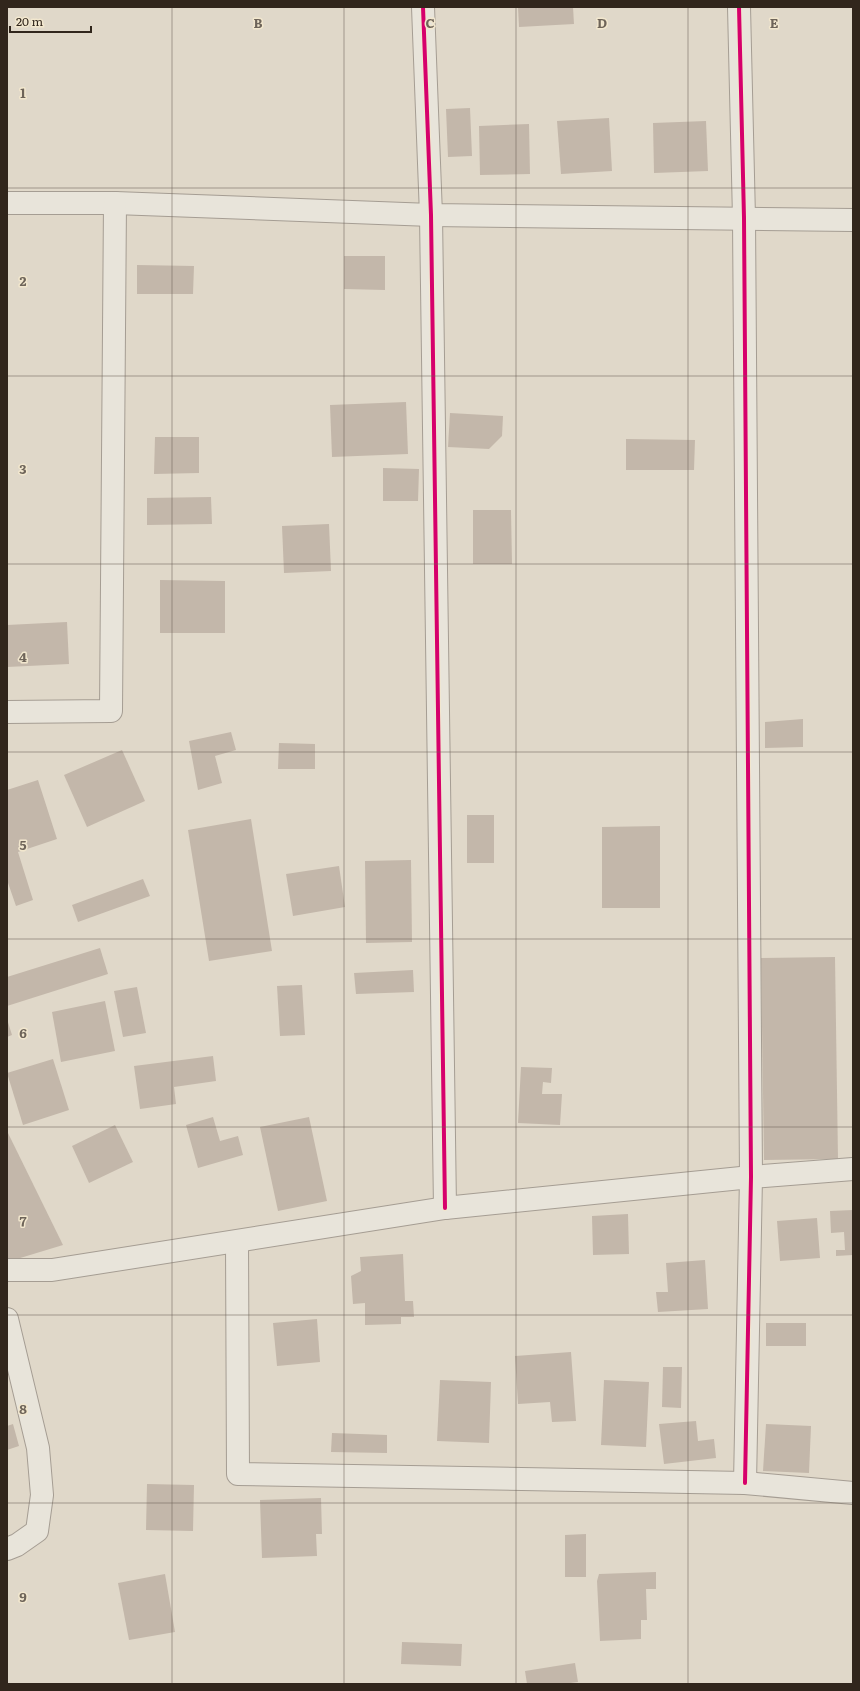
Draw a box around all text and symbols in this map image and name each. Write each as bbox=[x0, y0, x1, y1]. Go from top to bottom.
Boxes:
scale bar bbox=[10, 8, 91, 34]
text: 20 m bbox=[16, 12, 43, 30]
text: B bbox=[254, 13, 263, 32]
text: C bbox=[425, 13, 435, 32]
text: D bbox=[597, 13, 607, 32]
text: E bbox=[770, 13, 779, 32]
text: 1 bbox=[20, 83, 26, 102]
text: 2 bbox=[20, 271, 27, 290]
text: 3 bbox=[19, 459, 27, 478]
text: 4 bbox=[19, 647, 27, 666]
text: 5 bbox=[19, 835, 27, 854]
text: 6 bbox=[19, 1023, 27, 1042]
text: 7 bbox=[19, 1211, 27, 1230]
text: 8 bbox=[19, 1399, 27, 1418]
text: 9 bbox=[19, 1587, 27, 1606]

